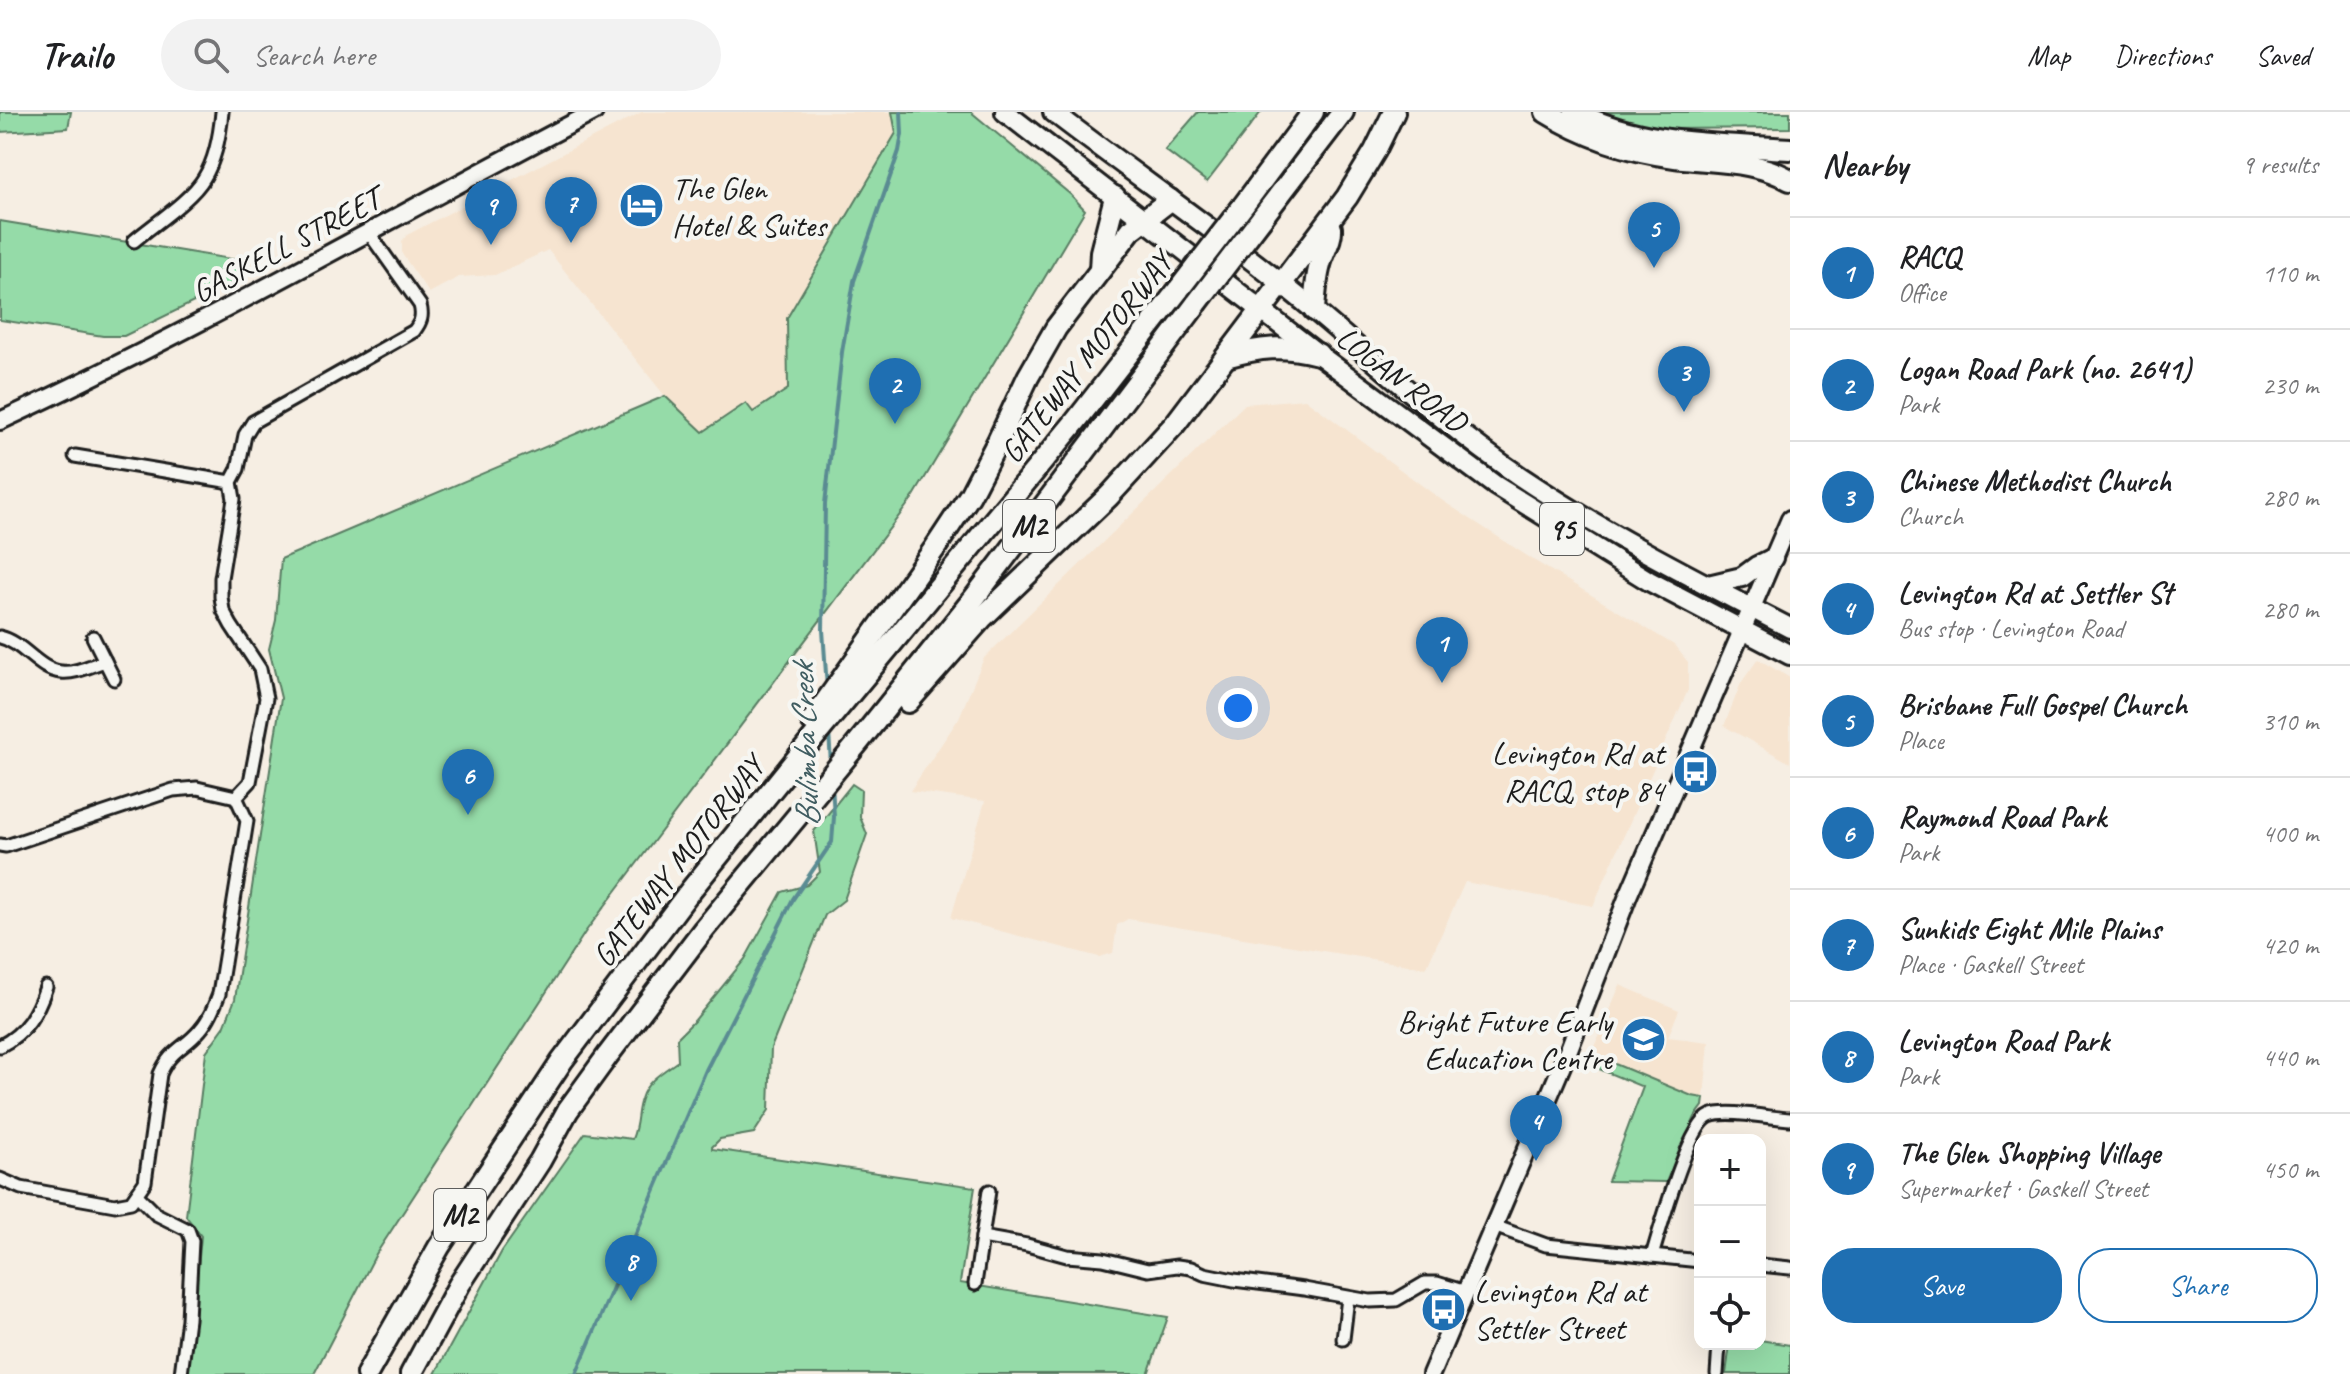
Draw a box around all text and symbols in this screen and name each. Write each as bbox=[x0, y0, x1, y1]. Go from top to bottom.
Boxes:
search box bbox=[161, 19, 721, 91]
text: Trailo bbox=[40, 32, 113, 79]
icon: search bbox=[189, 33, 233, 77]
text: Search here bbox=[253, 36, 375, 74]
text: Map bbox=[2027, 38, 2070, 73]
text: Directions bbox=[2114, 38, 2212, 73]
text: Saved bbox=[2256, 38, 2310, 73]
text: Nearby bbox=[1822, 143, 1908, 186]
text: 9 results bbox=[2242, 148, 2318, 181]
place label: The Glen Hotel & Suites bbox=[672, 168, 828, 246]
street label: GASKELL STREET bbox=[185, 175, 395, 312]
pin: 7 bbox=[545, 177, 597, 243]
pin: 9 bbox=[465, 179, 517, 245]
hotel icon: The Glen Hotel & Suites bbox=[617, 182, 665, 230]
pin: 5 bbox=[1628, 202, 1680, 268]
text: RACQ bbox=[1898, 238, 1959, 276]
street label: GATEWAY MOTORWAY bbox=[991, 240, 1184, 471]
text: 1 bbox=[1842, 257, 1854, 290]
text: 110 m bbox=[2262, 257, 2318, 290]
text: Office bbox=[1898, 276, 1946, 309]
street label: LOGAN ROAD bbox=[1328, 317, 1477, 443]
pin: 3 bbox=[1658, 346, 1710, 412]
text: Logan Road Park (no. 2641) bbox=[1898, 350, 2191, 388]
pin: 2 bbox=[869, 358, 921, 424]
text: 2 bbox=[1842, 369, 1854, 402]
text: 230 m bbox=[2262, 369, 2318, 402]
text: Park bbox=[1898, 388, 1939, 421]
text: Chinese Methodist Church bbox=[1898, 462, 2171, 500]
text: 3 bbox=[1842, 481, 1854, 514]
text: 280 m bbox=[2262, 481, 2318, 514]
road number: M2 bbox=[1003, 500, 1055, 552]
text: Church bbox=[1898, 500, 1963, 533]
road number: 95 bbox=[1540, 503, 1584, 555]
text: Levington Rd at Settler St bbox=[1898, 574, 2172, 612]
text: 4 bbox=[1842, 593, 1854, 626]
text: 280 m bbox=[2262, 593, 2318, 626]
text: Bus stop · Levington Road bbox=[1898, 612, 2123, 645]
pin: 1 bbox=[1416, 617, 1468, 683]
water label: Bulimba Creek bbox=[780, 657, 829, 827]
text: Brisbane Full Gospel Church bbox=[1898, 686, 2187, 724]
your location bbox=[1218, 688, 1258, 728]
text: 5 bbox=[1842, 705, 1854, 738]
text: 310 m bbox=[2262, 705, 2318, 738]
text: Place bbox=[1898, 724, 1944, 757]
place label: Levington Rd at RACQ, stop 84 bbox=[1492, 733, 1668, 811]
street label: GATEWAY MOTORWAY bbox=[583, 744, 776, 975]
bus stop icon: Levington Rd at RACQ, stop 84 bbox=[1671, 747, 1719, 795]
pin: 6 bbox=[442, 749, 494, 815]
text: Raymond Road Park bbox=[1898, 798, 2106, 836]
text: 6 bbox=[1842, 817, 1854, 850]
text: 400 m bbox=[2262, 817, 2318, 850]
text: Park bbox=[1898, 836, 1939, 869]
text: Sunkids Eight Mile Plains bbox=[1898, 910, 2161, 948]
text: 7 bbox=[1842, 929, 1854, 962]
text: 420 m bbox=[2262, 929, 2318, 962]
text: Place · Gaskell Street bbox=[1898, 948, 2083, 981]
place label: Bright Future Early Education Centre bbox=[1397, 1001, 1615, 1079]
school or university icon: Bright Future Early Education Centre bbox=[1619, 1015, 1667, 1063]
text: Levington Road Park bbox=[1898, 1022, 2109, 1060]
text: 8 bbox=[1842, 1041, 1854, 1074]
text: 440 m bbox=[2262, 1041, 2318, 1074]
text: Park bbox=[1898, 1060, 1939, 1093]
pin: 4 bbox=[1510, 1095, 1562, 1161]
map controls bbox=[1694, 1134, 1766, 1350]
button: + bbox=[1694, 1134, 1766, 1206]
text: The Glen Shopping Village bbox=[1898, 1134, 2160, 1172]
text: 9 bbox=[1842, 1153, 1854, 1186]
text: 450 m bbox=[2262, 1153, 2318, 1186]
text: Supermarket · Gaskell Street bbox=[1898, 1172, 2148, 1205]
road number: M2 bbox=[434, 1189, 486, 1241]
button: − bbox=[1694, 1206, 1766, 1278]
pin: 8 bbox=[605, 1235, 657, 1301]
button: Save bbox=[1822, 1248, 2062, 1323]
button: Share bbox=[2078, 1248, 2318, 1323]
place label: Levington Rd at Settler Street bbox=[1474, 1271, 1650, 1349]
button: locate bbox=[1694, 1278, 1766, 1350]
bus stop icon: Levington Rd at Settler Street bbox=[1419, 1285, 1467, 1333]

